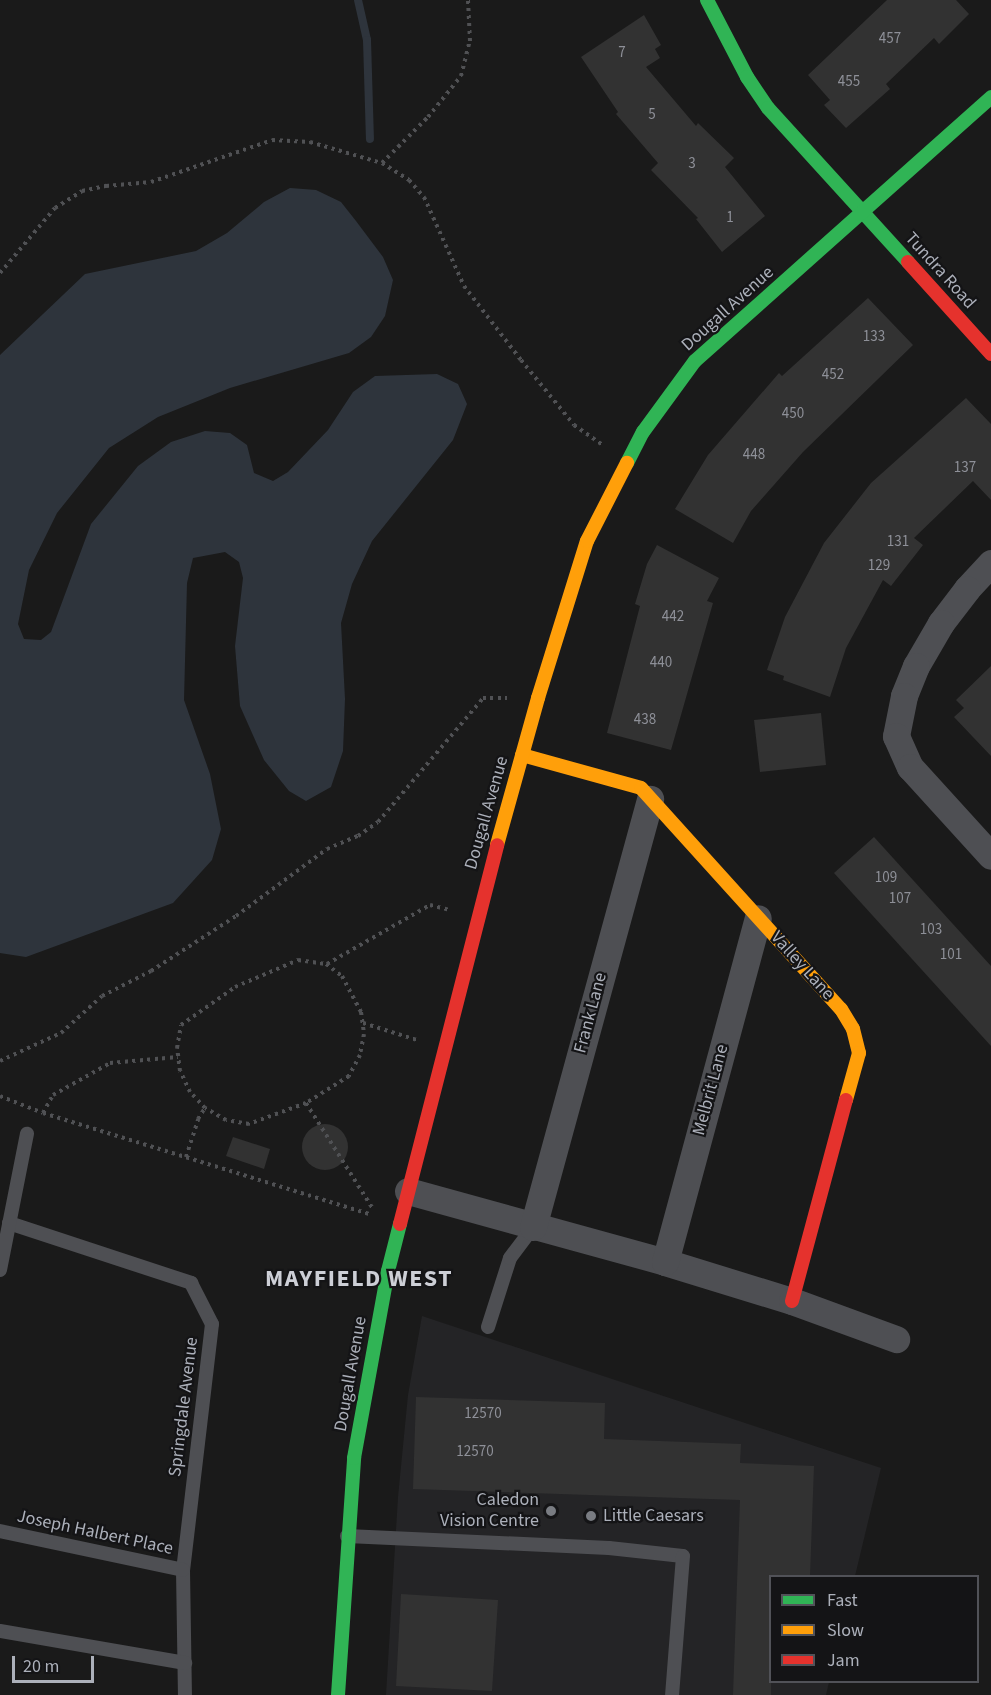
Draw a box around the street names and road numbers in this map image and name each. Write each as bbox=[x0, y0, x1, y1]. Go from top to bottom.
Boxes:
street label: Tundra Road bbox=[900, 228, 980, 314]
street label: Dougall Avenue bbox=[677, 262, 779, 356]
street label: Dougall Avenue bbox=[461, 754, 513, 872]
street label: Valley Lane bbox=[766, 927, 838, 1005]
street label: Frank Lane bbox=[570, 970, 612, 1056]
street label: Melbrit Lane bbox=[688, 1042, 734, 1138]
street label: Dougall Avenue bbox=[330, 1315, 372, 1433]
street label: Springdale Avenue bbox=[165, 1336, 203, 1478]
street label: Joseph Halbert Place bbox=[15, 1506, 175, 1560]

